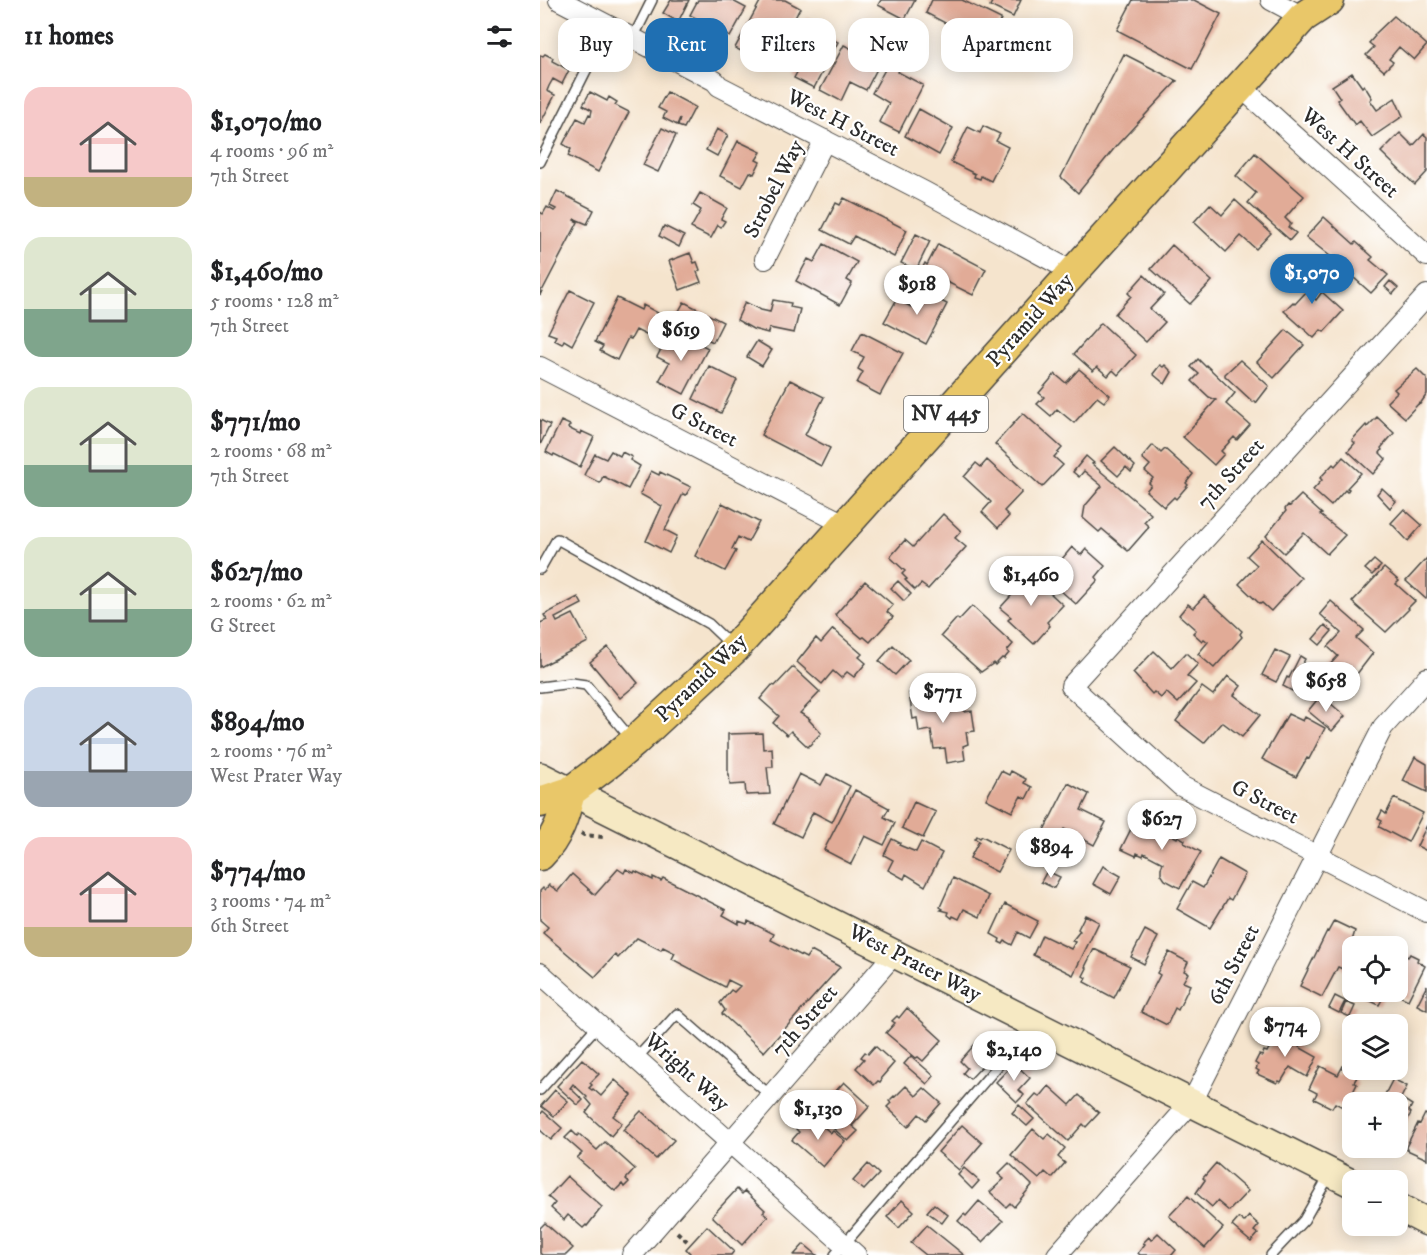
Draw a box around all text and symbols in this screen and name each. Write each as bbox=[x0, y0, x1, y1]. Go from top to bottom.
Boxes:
chip: Buy bbox=[558, 18, 633, 72]
chip: Rent bbox=[645, 18, 728, 72]
chip: Filters bbox=[740, 18, 836, 72]
chip: New bbox=[848, 18, 929, 72]
chip: Apartment bbox=[941, 18, 1073, 72]
text: 11 homes bbox=[24, 20, 114, 53]
icon: filters bbox=[483, 20, 516, 53]
street label: West H Street bbox=[781, 83, 904, 163]
street label: West H Street bbox=[1295, 101, 1405, 204]
text: $1,070/mo bbox=[210, 106, 322, 139]
icon: home bbox=[72, 111, 144, 183]
street label: Strobel Way bbox=[738, 135, 811, 243]
text: 4 rooms · 96 m² bbox=[210, 139, 333, 164]
text: 7th Street bbox=[210, 164, 289, 189]
pin: $1,070 bbox=[1263, 254, 1361, 305]
text: $1,460/mo bbox=[210, 256, 323, 289]
icon: home bbox=[72, 261, 144, 333]
text: $1,070 bbox=[1284, 261, 1340, 286]
pin: $918 bbox=[881, 265, 953, 316]
street label: Pyramid Way bbox=[981, 267, 1080, 373]
text: $918 bbox=[898, 272, 936, 297]
text: 5 rooms · 128 m² bbox=[210, 289, 339, 314]
pin: $619 bbox=[645, 311, 717, 362]
text: 7th Street bbox=[210, 314, 289, 339]
text: $619 bbox=[662, 318, 700, 343]
road number: NV 445 bbox=[904, 396, 988, 432]
street label: G Street bbox=[666, 397, 742, 453]
text: $771/mo bbox=[210, 406, 300, 439]
icon: home bbox=[72, 411, 144, 483]
street label: 7th Street bbox=[1192, 433, 1270, 515]
text: 2 rooms · 68 m² bbox=[210, 439, 332, 464]
text: 7th Street bbox=[210, 464, 289, 489]
text: $627/mo bbox=[210, 556, 303, 589]
pin: $1,460 bbox=[982, 556, 1080, 607]
icon: home bbox=[72, 561, 144, 633]
text: $1,460 bbox=[1003, 563, 1059, 588]
text: 2 rooms · 62 m² bbox=[210, 589, 332, 614]
text: G Street bbox=[210, 614, 276, 639]
street label: Pyramid Way bbox=[649, 627, 753, 728]
pin: $658 bbox=[1290, 662, 1362, 713]
text: $658 bbox=[1305, 669, 1347, 694]
pin: $771 bbox=[907, 673, 979, 724]
text: $771 bbox=[923, 680, 963, 705]
text: $894/mo bbox=[210, 706, 304, 739]
icon: home bbox=[72, 711, 144, 783]
text: 2 rooms · 76 m² bbox=[210, 739, 332, 764]
text: West Prater Way bbox=[210, 764, 342, 789]
street label: G Street bbox=[1227, 774, 1303, 830]
pin: $627 bbox=[1126, 800, 1198, 851]
text: $627 bbox=[1141, 807, 1183, 832]
pin: $894 bbox=[1015, 828, 1087, 879]
text: $894 bbox=[1030, 835, 1072, 860]
text: $774/mo bbox=[210, 856, 305, 889]
icon: home bbox=[72, 861, 144, 933]
text: 3 rooms · 74 m² bbox=[210, 889, 331, 914]
text: 6th Street bbox=[210, 914, 289, 939]
street label: West Prater Way bbox=[843, 918, 986, 1008]
street label: 6th Street bbox=[1202, 920, 1266, 1010]
map controls bbox=[1342, 936, 1408, 1236]
button: locate bbox=[1342, 936, 1408, 1002]
street label: 7th Street bbox=[766, 979, 844, 1063]
pin: $774 bbox=[1249, 1007, 1321, 1058]
text: $774 bbox=[1263, 1014, 1307, 1039]
button: layers bbox=[1342, 1014, 1408, 1080]
street label: Wright Way bbox=[638, 1026, 736, 1118]
pin: $2,140 bbox=[965, 1031, 1063, 1082]
text: $2,140 bbox=[986, 1038, 1042, 1063]
pin: $1,130 bbox=[769, 1090, 867, 1141]
button: + bbox=[1342, 1092, 1408, 1158]
text: $1,130 bbox=[793, 1097, 843, 1122]
button: − bbox=[1342, 1170, 1408, 1236]

